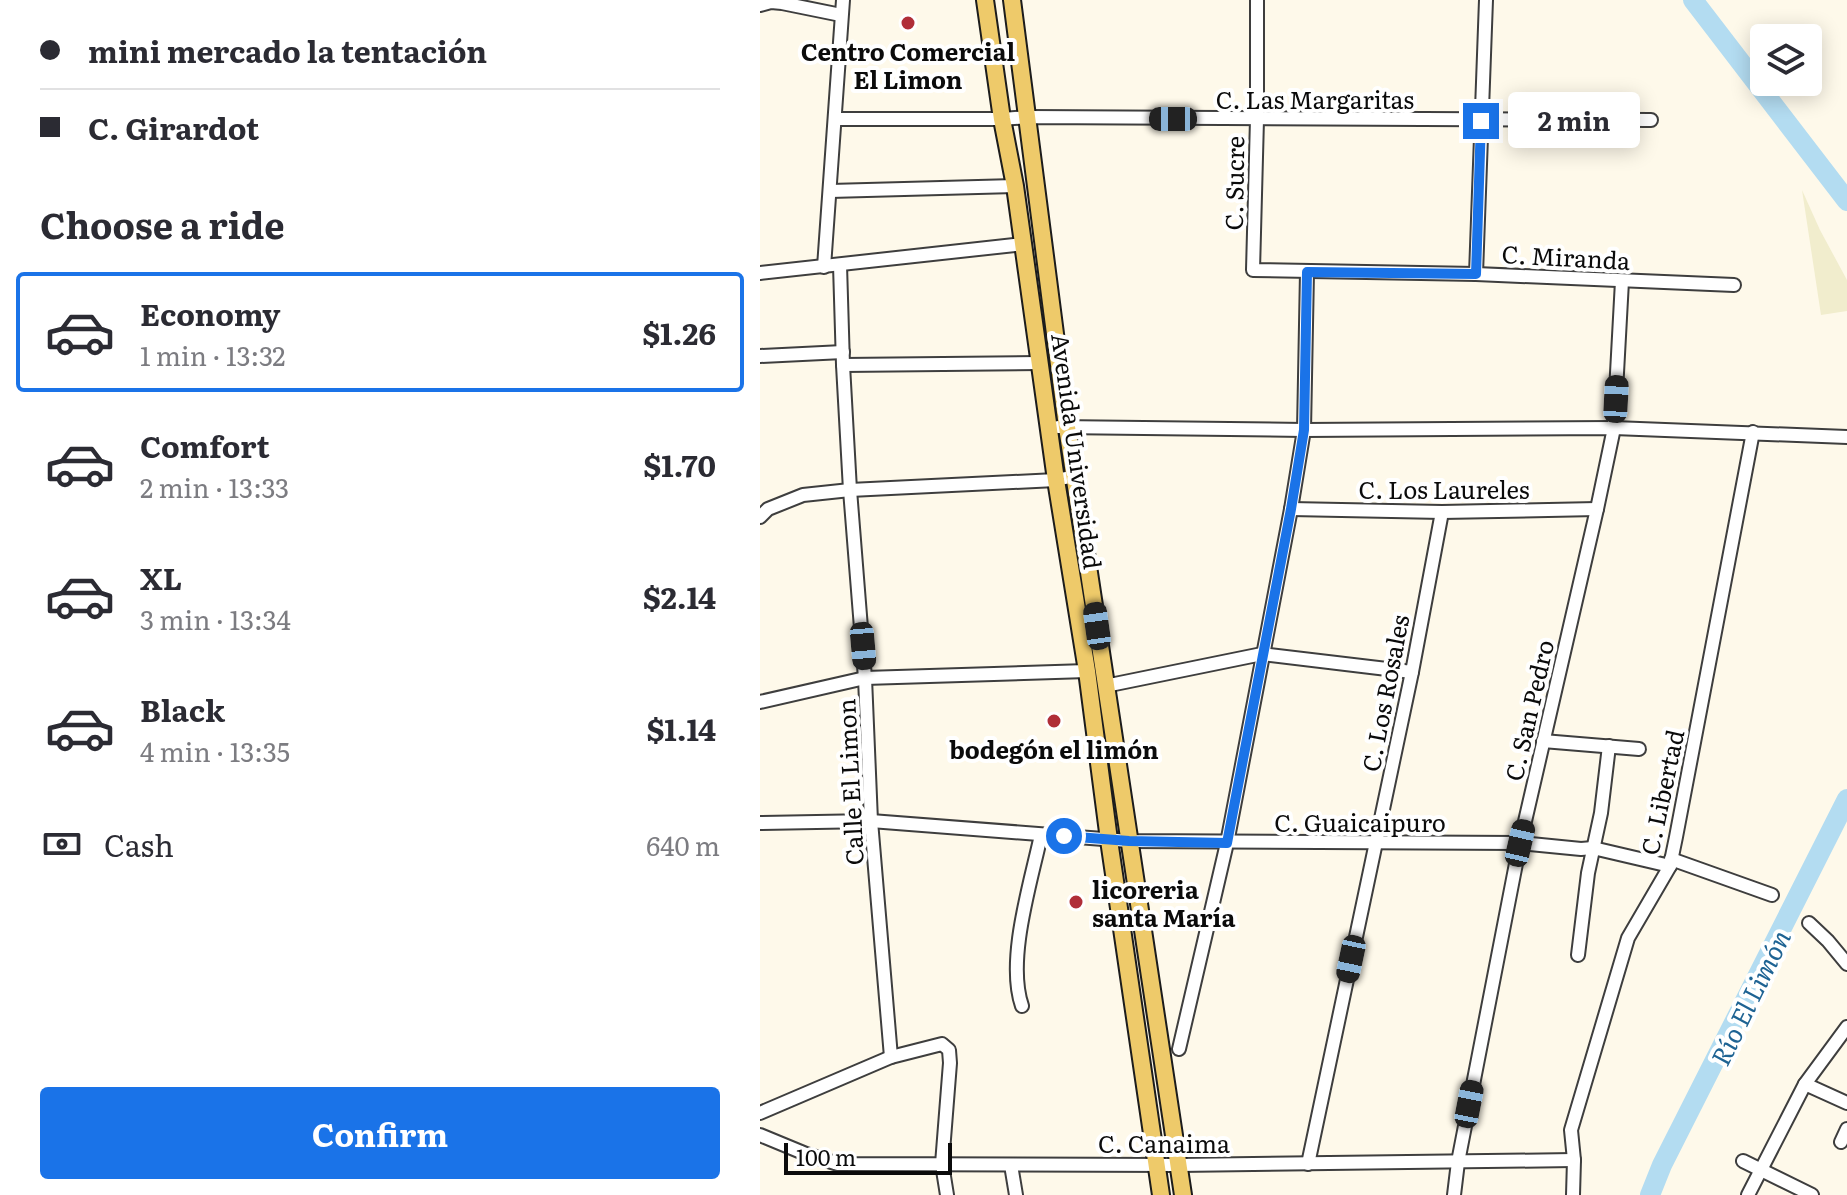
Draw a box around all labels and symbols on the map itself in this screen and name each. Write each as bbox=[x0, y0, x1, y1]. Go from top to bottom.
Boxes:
marker: Centro Comercial El Limon bbox=[899, 14, 917, 32]
place label: Centro Comercial El Limon bbox=[801, 33, 1016, 96]
street label: C. Las Margaritas bbox=[1216, 81, 1414, 116]
callout: 2 min bbox=[1509, 93, 1641, 149]
route end bbox=[1463, 103, 1499, 139]
car bbox=[1149, 107, 1197, 131]
street label: C. Sucre bbox=[1215, 135, 1251, 231]
street label: C. Miranda bbox=[1501, 235, 1631, 277]
street label: Avenida Universidad bbox=[1044, 331, 1112, 572]
car bbox=[1603, 374, 1629, 424]
street label: C. Los Laureles bbox=[1359, 471, 1530, 506]
car bbox=[1082, 601, 1112, 651]
street label: C. Los Rosales bbox=[1352, 611, 1416, 774]
car bbox=[849, 621, 877, 671]
street label: C. San Pedro bbox=[1495, 636, 1561, 784]
street label: Calle El Limon bbox=[827, 698, 871, 866]
marker: bodegón el limón bbox=[1045, 712, 1063, 730]
street label: C. Libertad bbox=[1631, 726, 1691, 858]
place label: bodegón el limón bbox=[949, 731, 1159, 766]
street label: C. Guaicaipuro bbox=[1274, 804, 1446, 839]
car bbox=[1503, 817, 1537, 869]
route start bbox=[1046, 818, 1082, 854]
place label: licoreria santa María bbox=[1092, 871, 1235, 934]
marker: licoreria santa María bbox=[1067, 893, 1085, 911]
water label: Río El Limón bbox=[1699, 922, 1799, 1071]
car bbox=[1334, 933, 1368, 985]
car bbox=[1453, 1078, 1485, 1130]
street label: C. Canaima bbox=[1098, 1125, 1230, 1160]
scale bar bbox=[784, 1139, 952, 1175]

